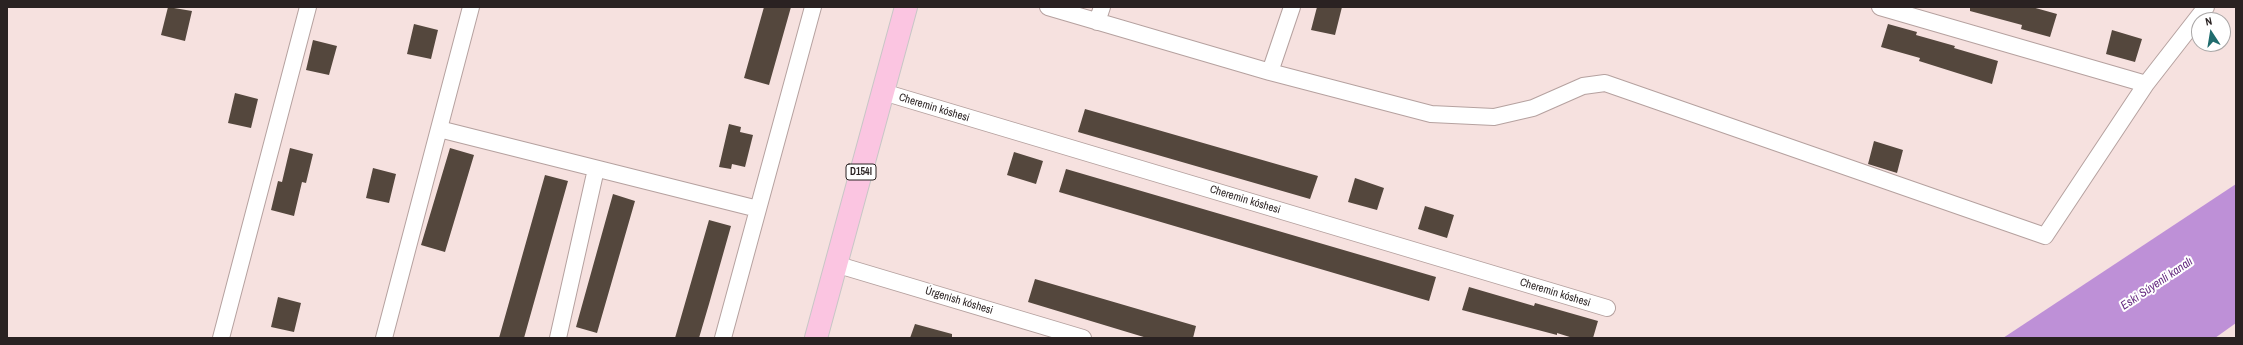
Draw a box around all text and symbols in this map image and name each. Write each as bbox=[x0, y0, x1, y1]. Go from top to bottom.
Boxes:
north arrow bbox=[2191, 12, 2231, 52]
text: N bbox=[2204, 14, 2213, 29]
street label: Cheremin kóshesi bbox=[897, 91, 971, 125]
road number: D154l bbox=[846, 164, 876, 180]
street label: Cheremin kóshesi bbox=[1208, 183, 1282, 217]
water label: Eski Súyenli kanalı bbox=[2118, 255, 2196, 313]
street label: Cheremin kóshesi bbox=[1518, 276, 1592, 310]
street label: Úrgenish kóshesi bbox=[924, 284, 994, 318]

